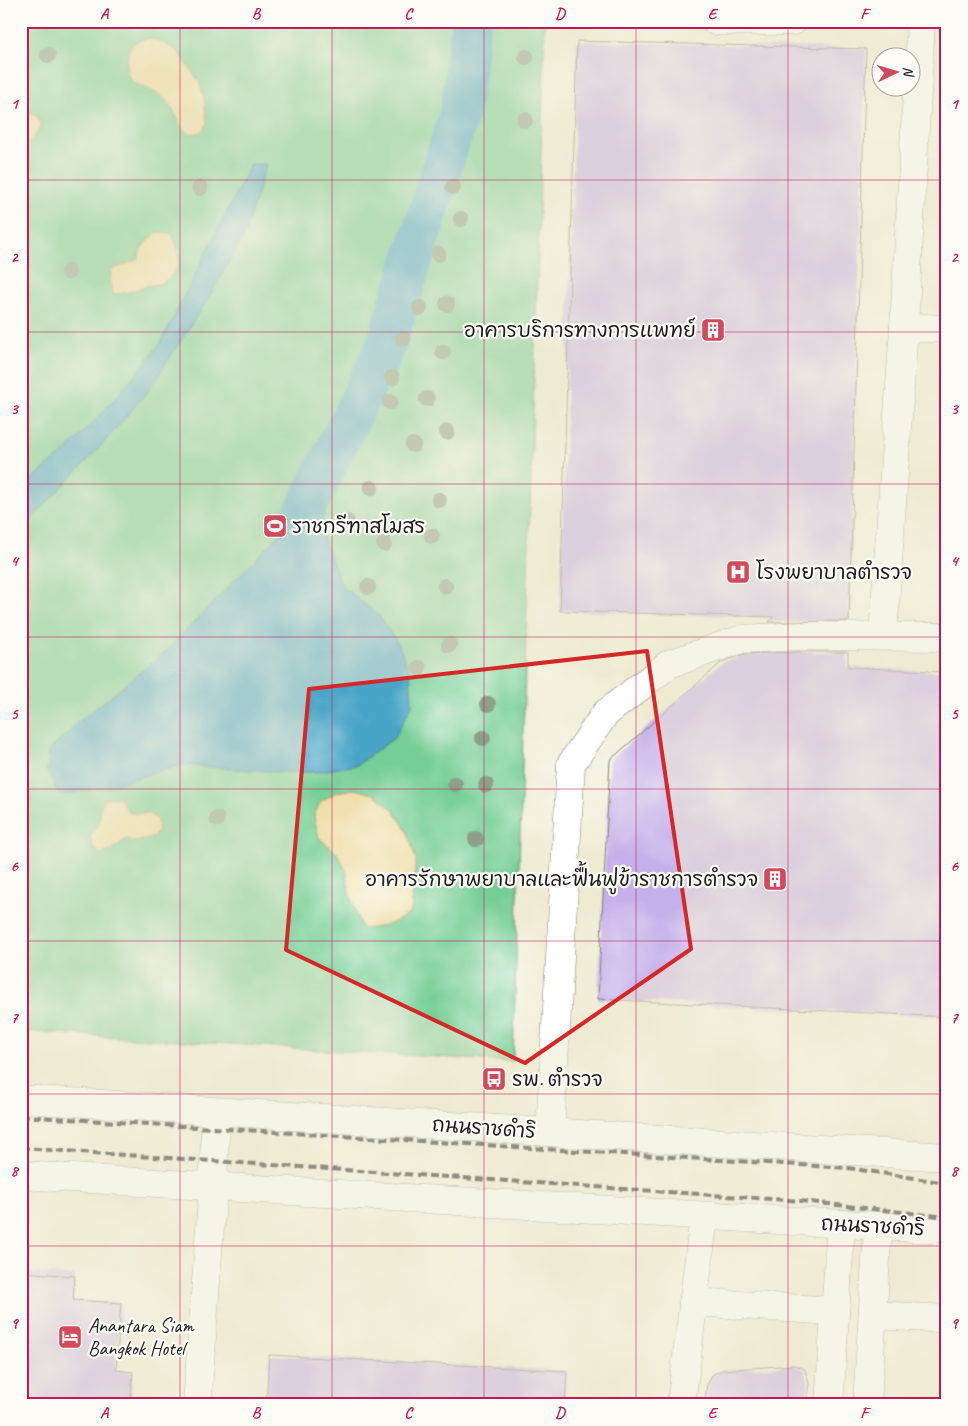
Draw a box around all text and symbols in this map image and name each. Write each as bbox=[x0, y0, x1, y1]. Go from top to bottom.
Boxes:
text: A bbox=[100, 4, 110, 24]
text: B bbox=[252, 4, 262, 24]
text: C bbox=[404, 4, 414, 24]
text: D bbox=[555, 4, 566, 24]
text: E bbox=[708, 4, 719, 24]
text: F bbox=[860, 4, 871, 24]
north arrow bbox=[870, 48, 920, 98]
text: N bbox=[900, 66, 918, 78]
text: 1 bbox=[10, 94, 19, 114]
text: 1 bbox=[950, 94, 959, 114]
text: 2 bbox=[10, 247, 19, 267]
text: 2 bbox=[950, 247, 959, 267]
place label: อาคารบริการทางการแพทย์ bbox=[464, 317, 696, 343]
building icon: อาคารบริการทางการแพทย์ bbox=[700, 317, 726, 343]
text: 3 bbox=[10, 399, 19, 419]
text: 3 bbox=[950, 399, 959, 419]
sports icon: ราชกรีฑาสโมสร bbox=[262, 513, 288, 539]
place label: ราชกรีฑาสโมสร bbox=[292, 513, 425, 539]
text: 4 bbox=[10, 551, 19, 571]
text: 4 bbox=[950, 551, 959, 571]
hospital icon: โรงพยาบาลตำรวจ bbox=[725, 559, 751, 585]
place label: โรงพยาบาลตำรวจ bbox=[756, 559, 912, 585]
text: 5 bbox=[11, 704, 20, 724]
text: 5 bbox=[951, 704, 960, 724]
text: 6 bbox=[10, 856, 19, 876]
text: 6 bbox=[950, 856, 959, 876]
place label: อาคารรักษาพยาบาลและฟื้นฟูข้าราชการตำรวจ bbox=[365, 860, 758, 895]
building icon: อาคารรักษาพยาบาลและฟื้นฟูข้าราชการตำรวจ bbox=[762, 866, 788, 892]
text: 7 bbox=[10, 1008, 19, 1028]
text: 7 bbox=[950, 1008, 959, 1028]
bus stop icon: รพ. ตำรวจ bbox=[481, 1066, 507, 1092]
place label: รพ. ตำรวจ bbox=[512, 1066, 603, 1092]
street label: ถนนราชดำริ bbox=[431, 1111, 537, 1144]
text: 8 bbox=[10, 1161, 19, 1181]
text: 8 bbox=[950, 1161, 959, 1181]
street label: ถนนราชดำริ bbox=[820, 1210, 926, 1241]
text: 9 bbox=[10, 1313, 19, 1333]
place label: Anantara Siam Bangkok Hotel bbox=[88, 1313, 195, 1361]
text: 9 bbox=[950, 1313, 959, 1333]
hotel icon: Anantara Siam Bangkok Hotel bbox=[57, 1324, 83, 1350]
text: A bbox=[100, 1403, 110, 1423]
text: B bbox=[252, 1403, 262, 1423]
text: C bbox=[404, 1403, 414, 1423]
text: D bbox=[555, 1403, 566, 1423]
text: E bbox=[708, 1403, 719, 1423]
text: F bbox=[860, 1403, 871, 1423]

